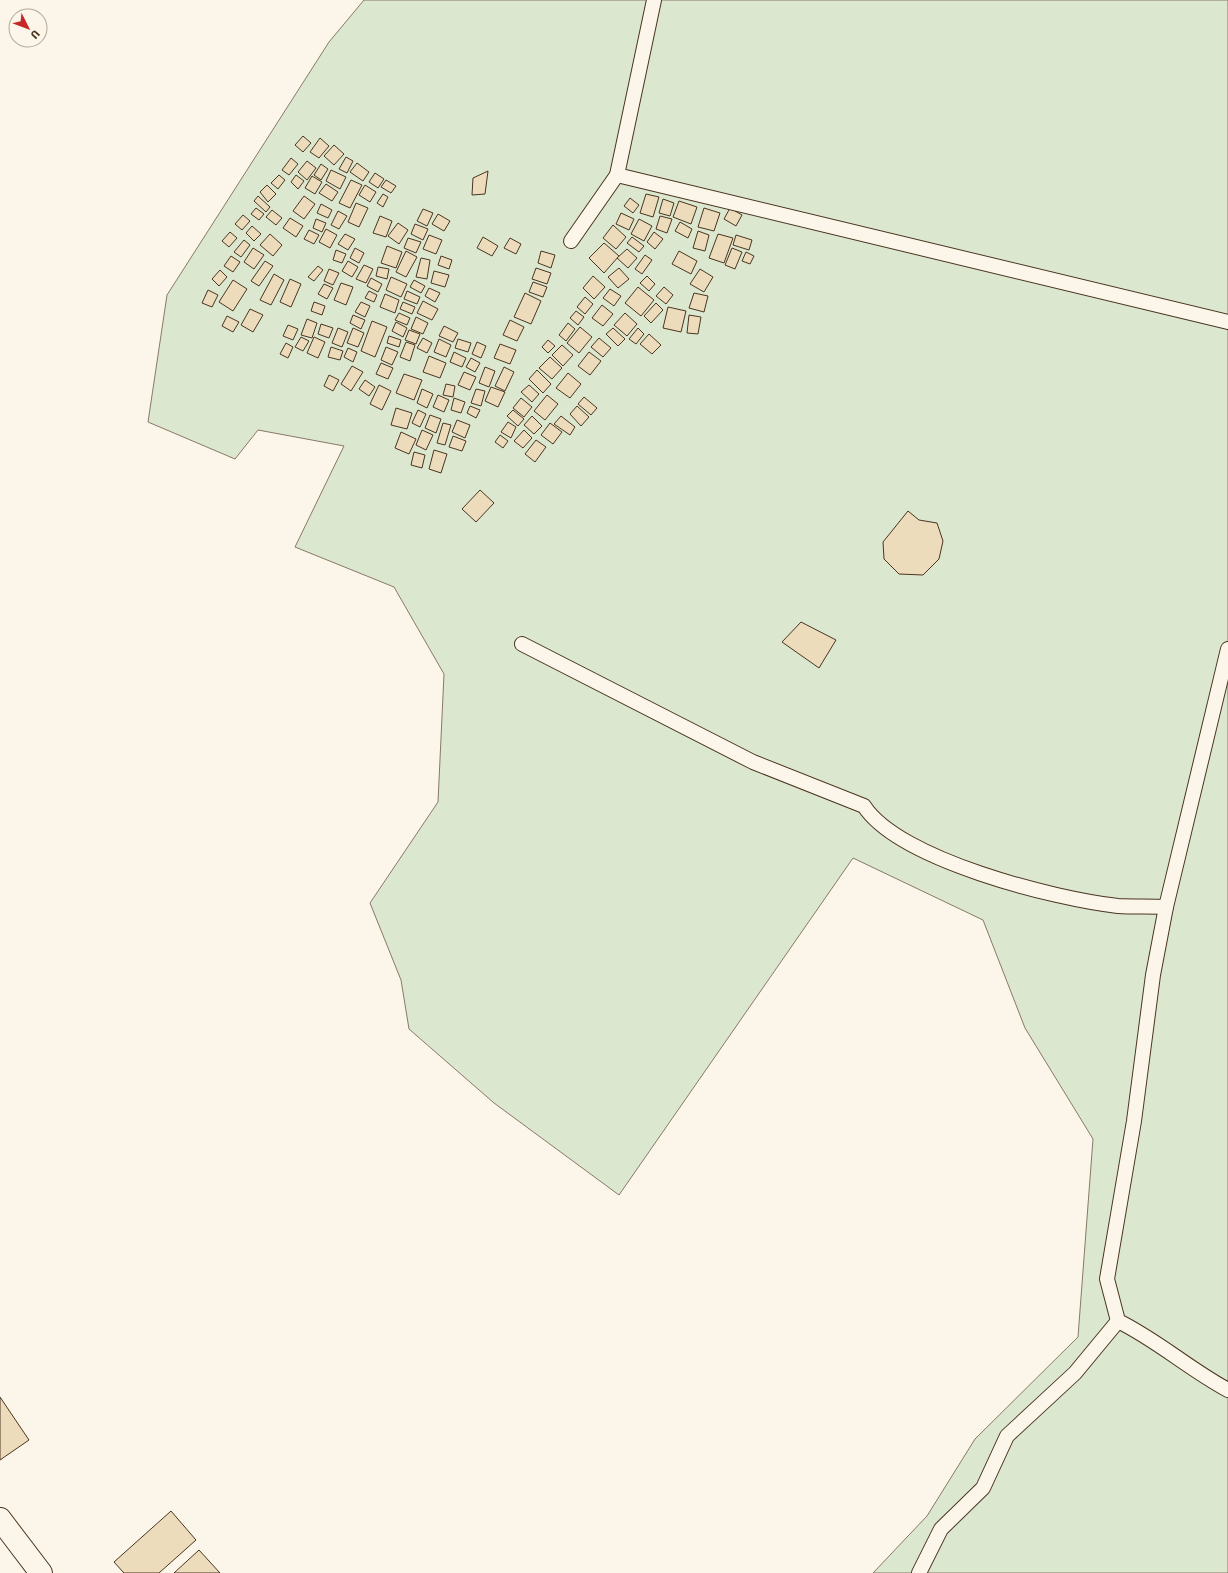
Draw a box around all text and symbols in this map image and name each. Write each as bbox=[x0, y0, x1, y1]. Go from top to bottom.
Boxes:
north arrow bbox=[8, 8, 48, 48]
text: U bbox=[28, 27, 42, 41]

